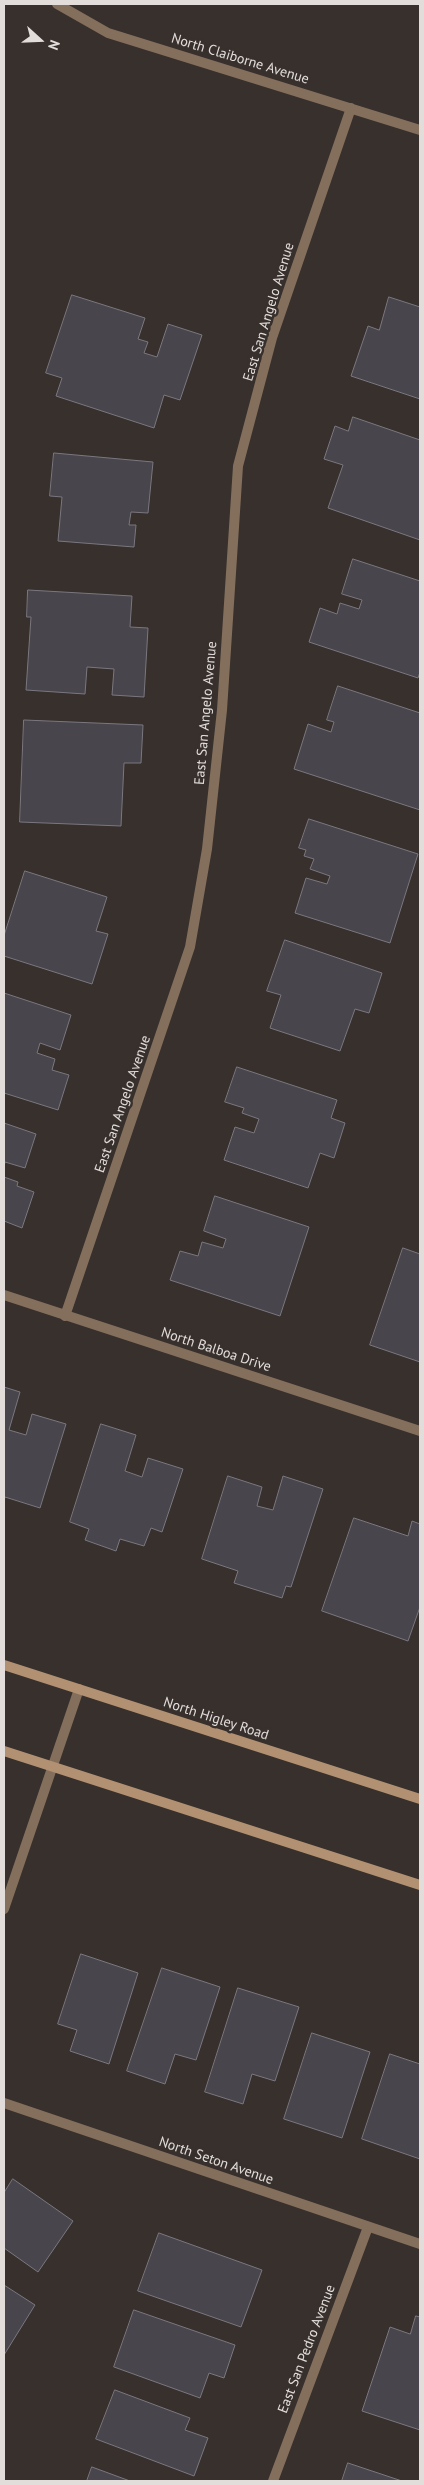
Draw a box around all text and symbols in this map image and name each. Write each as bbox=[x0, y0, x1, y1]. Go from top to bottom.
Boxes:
north arrow bbox=[15, 15, 65, 65]
street label: North Claiborne Avenue bbox=[169, 30, 311, 88]
text: N bbox=[44, 38, 64, 53]
street label: East San Angelo Avenue bbox=[240, 241, 298, 383]
street label: East San Angelo Avenue bbox=[191, 640, 221, 786]
street label: East San Angelo Avenue bbox=[92, 1033, 154, 1175]
street label: North Balboa Drive bbox=[159, 1324, 273, 1376]
street label: North Higley Road bbox=[161, 1694, 271, 1744]
street label: North Seton Avenue bbox=[157, 2134, 275, 2188]
street label: East San Pedro Avenue bbox=[275, 2282, 339, 2416]

